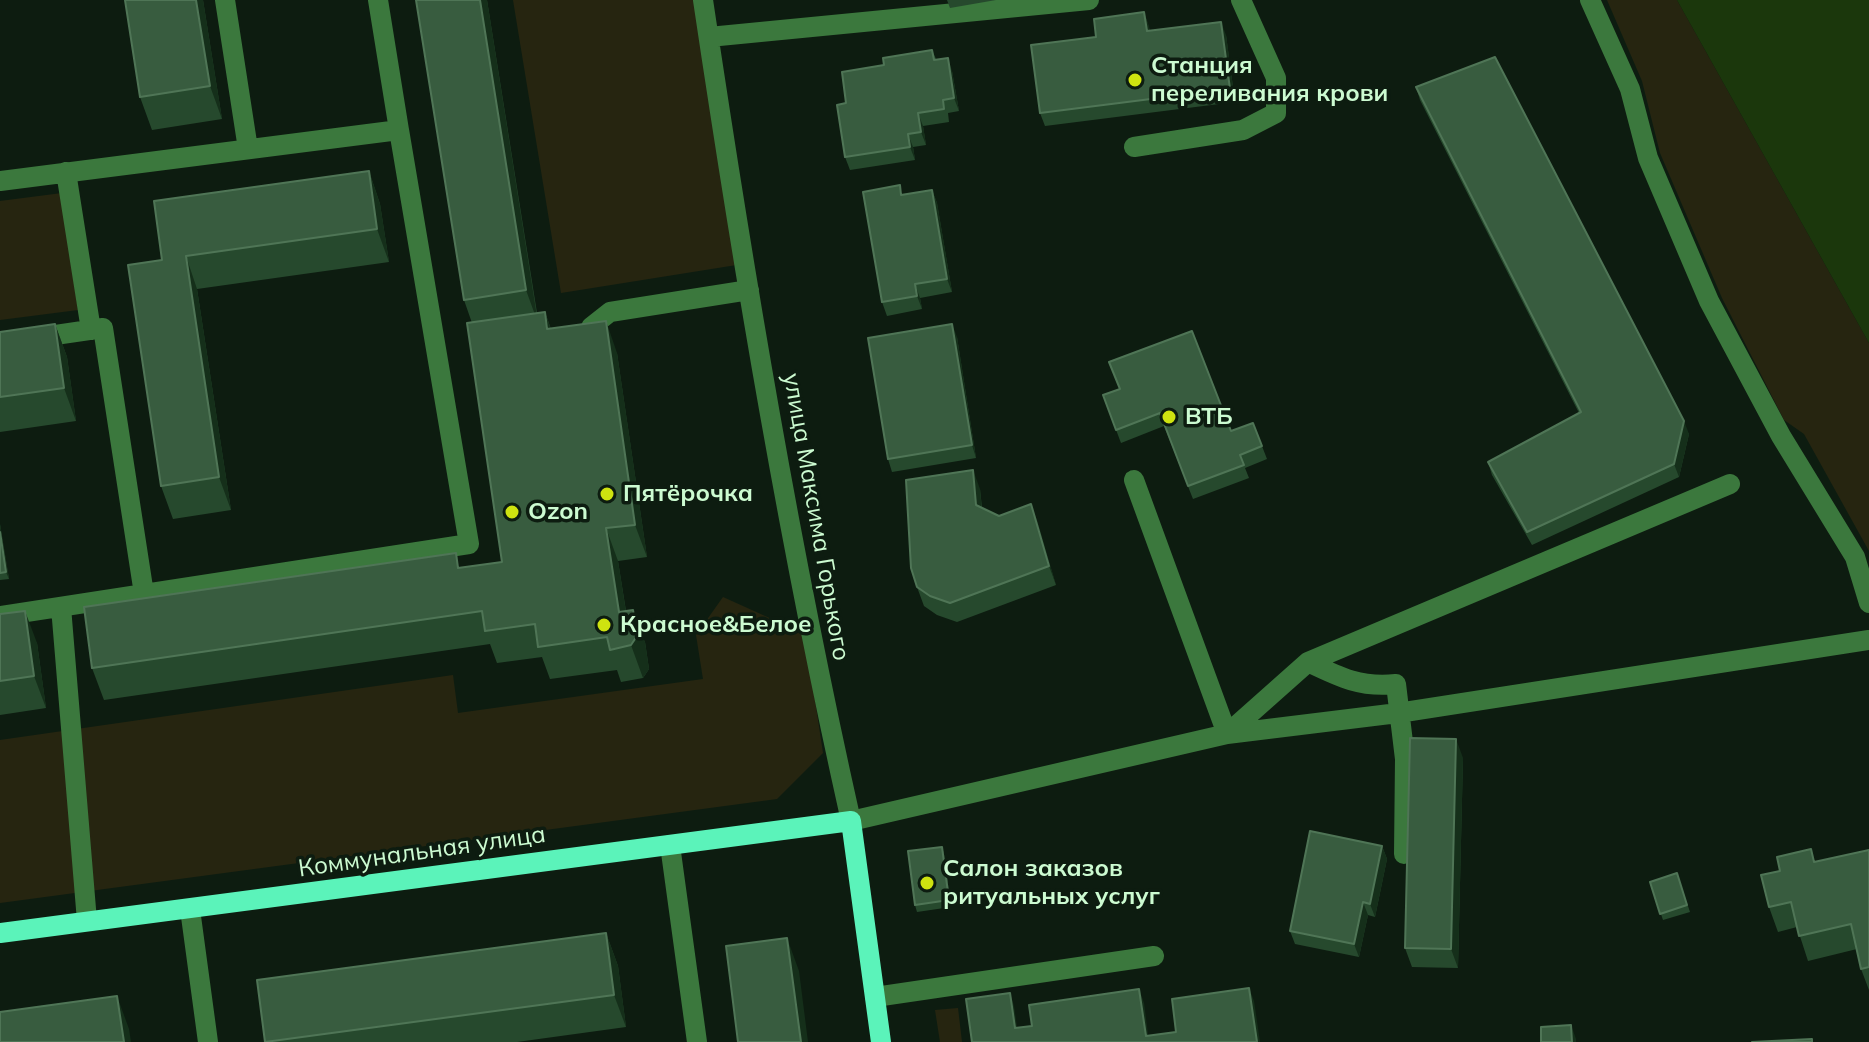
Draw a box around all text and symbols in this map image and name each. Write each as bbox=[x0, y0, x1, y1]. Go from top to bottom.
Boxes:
place label: Станция переливания крови bbox=[1151, 52, 1388, 108]
marker: Станция переливания крови bbox=[1126, 71, 1144, 89]
street label: улица Максима Горького bbox=[777, 371, 855, 663]
place label: ВТБ bbox=[1185, 403, 1233, 431]
marker: ВТБ bbox=[1160, 408, 1178, 426]
place label: Пятёрочка bbox=[623, 480, 753, 508]
marker: Пятёрочка bbox=[598, 485, 616, 503]
place label: Ozon bbox=[528, 498, 588, 526]
marker: Ozon bbox=[503, 503, 521, 521]
place label: Красное&Белое bbox=[620, 611, 811, 639]
marker: Красное&Белое bbox=[595, 616, 613, 634]
street label: Коммунальная улица bbox=[296, 820, 548, 884]
place label: Салон заказов ритуальных услуг bbox=[943, 855, 1160, 911]
marker: Салон заказов ритуальных услуг bbox=[918, 874, 936, 892]

